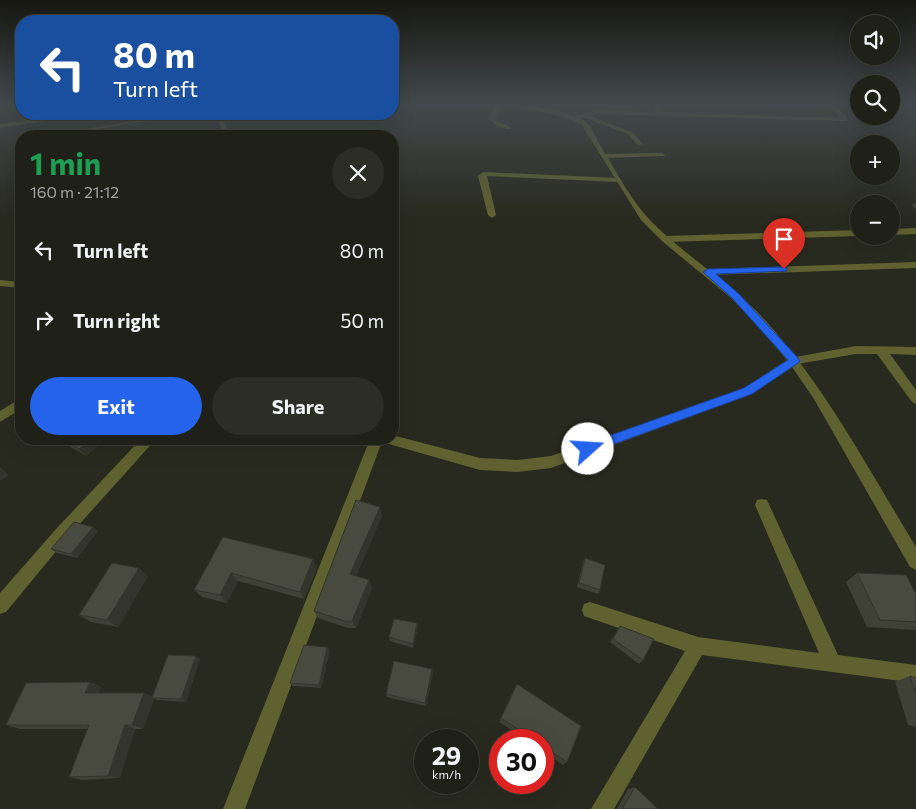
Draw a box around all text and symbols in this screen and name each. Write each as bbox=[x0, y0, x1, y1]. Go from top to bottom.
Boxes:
map controls bbox=[850, 15, 900, 245]
button: sound bbox=[850, 15, 900, 65]
text: 80 m bbox=[113, 32, 195, 75]
icon: left bbox=[30, 35, 95, 100]
text: Turn left bbox=[113, 75, 198, 102]
button: search bbox=[850, 75, 900, 125]
button: + bbox=[850, 135, 900, 185]
text: 1 min bbox=[30, 144, 101, 181]
button: close bbox=[332, 147, 384, 199]
text: 160 m · 21:12 bbox=[30, 182, 119, 201]
button: − bbox=[850, 195, 900, 245]
pin bbox=[763, 218, 805, 269]
icon: arrive bbox=[770, 225, 798, 253]
icon: left bbox=[30, 236, 58, 264]
text: Turn left bbox=[73, 239, 148, 262]
text: 80 m bbox=[340, 239, 384, 262]
icon: right bbox=[30, 306, 58, 334]
text: Turn right bbox=[73, 309, 160, 332]
text: 50 m bbox=[340, 309, 384, 332]
button: Exit bbox=[30, 377, 202, 435]
button: Share bbox=[212, 377, 384, 435]
position arrow bbox=[561, 422, 613, 474]
speed limit sign: 30 bbox=[489, 729, 554, 794]
text: 29 bbox=[432, 740, 461, 770]
text: km/h bbox=[432, 767, 461, 781]

